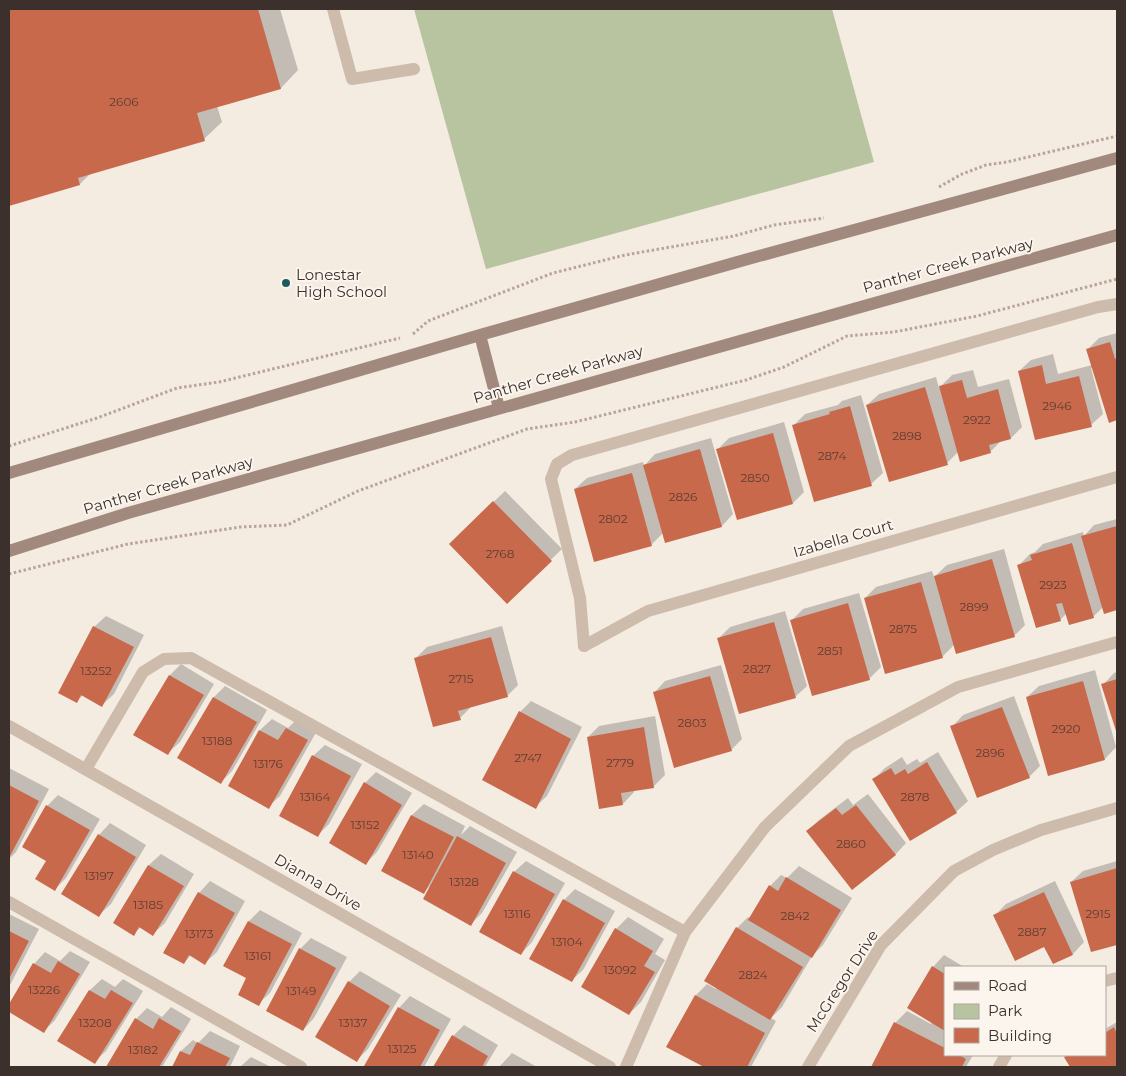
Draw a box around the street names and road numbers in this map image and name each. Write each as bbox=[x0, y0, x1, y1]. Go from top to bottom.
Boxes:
street label: Panther Creek Parkway bbox=[861, 233, 1036, 297]
street label: Panther Creek Parkway bbox=[471, 340, 646, 407]
street label: Panther Creek Parkway bbox=[81, 451, 256, 518]
street label: Izabella Court bbox=[791, 515, 895, 561]
street label: Dianna Drive bbox=[271, 849, 365, 915]
street label: McGregor Drive bbox=[802, 926, 882, 1036]

